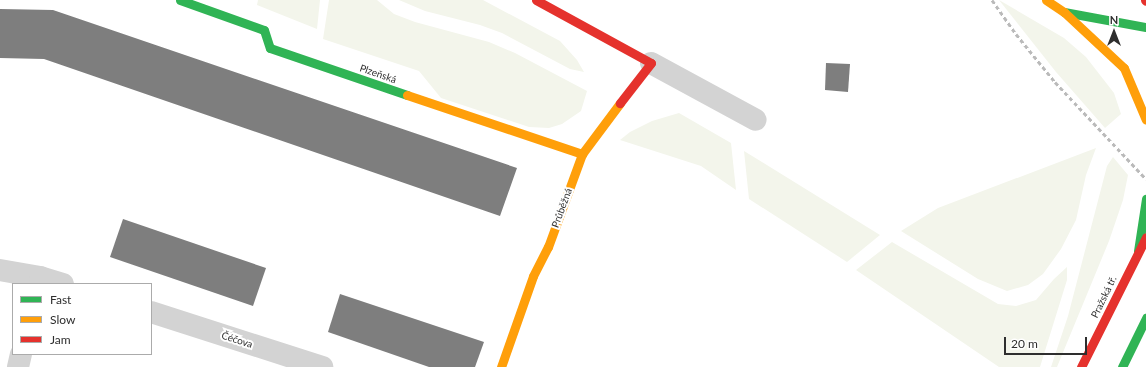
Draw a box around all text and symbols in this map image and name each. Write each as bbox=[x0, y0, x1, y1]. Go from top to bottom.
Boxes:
north arrow bbox=[1094, 12, 1134, 52]
text: N bbox=[1110, 13, 1118, 26]
street label: Plzeňská bbox=[358, 62, 398, 86]
street label: Průběžná bbox=[549, 187, 575, 229]
street label: Pražská tř. bbox=[1089, 274, 1119, 320]
legend bbox=[12, 283, 152, 355]
text: Fast bbox=[50, 292, 71, 307]
text: Slow bbox=[50, 312, 75, 327]
street label: Čéčova bbox=[220, 329, 254, 351]
scale bar bbox=[1006, 329, 1089, 355]
text: Jam bbox=[50, 332, 71, 347]
text: 20 m bbox=[1011, 336, 1038, 351]

